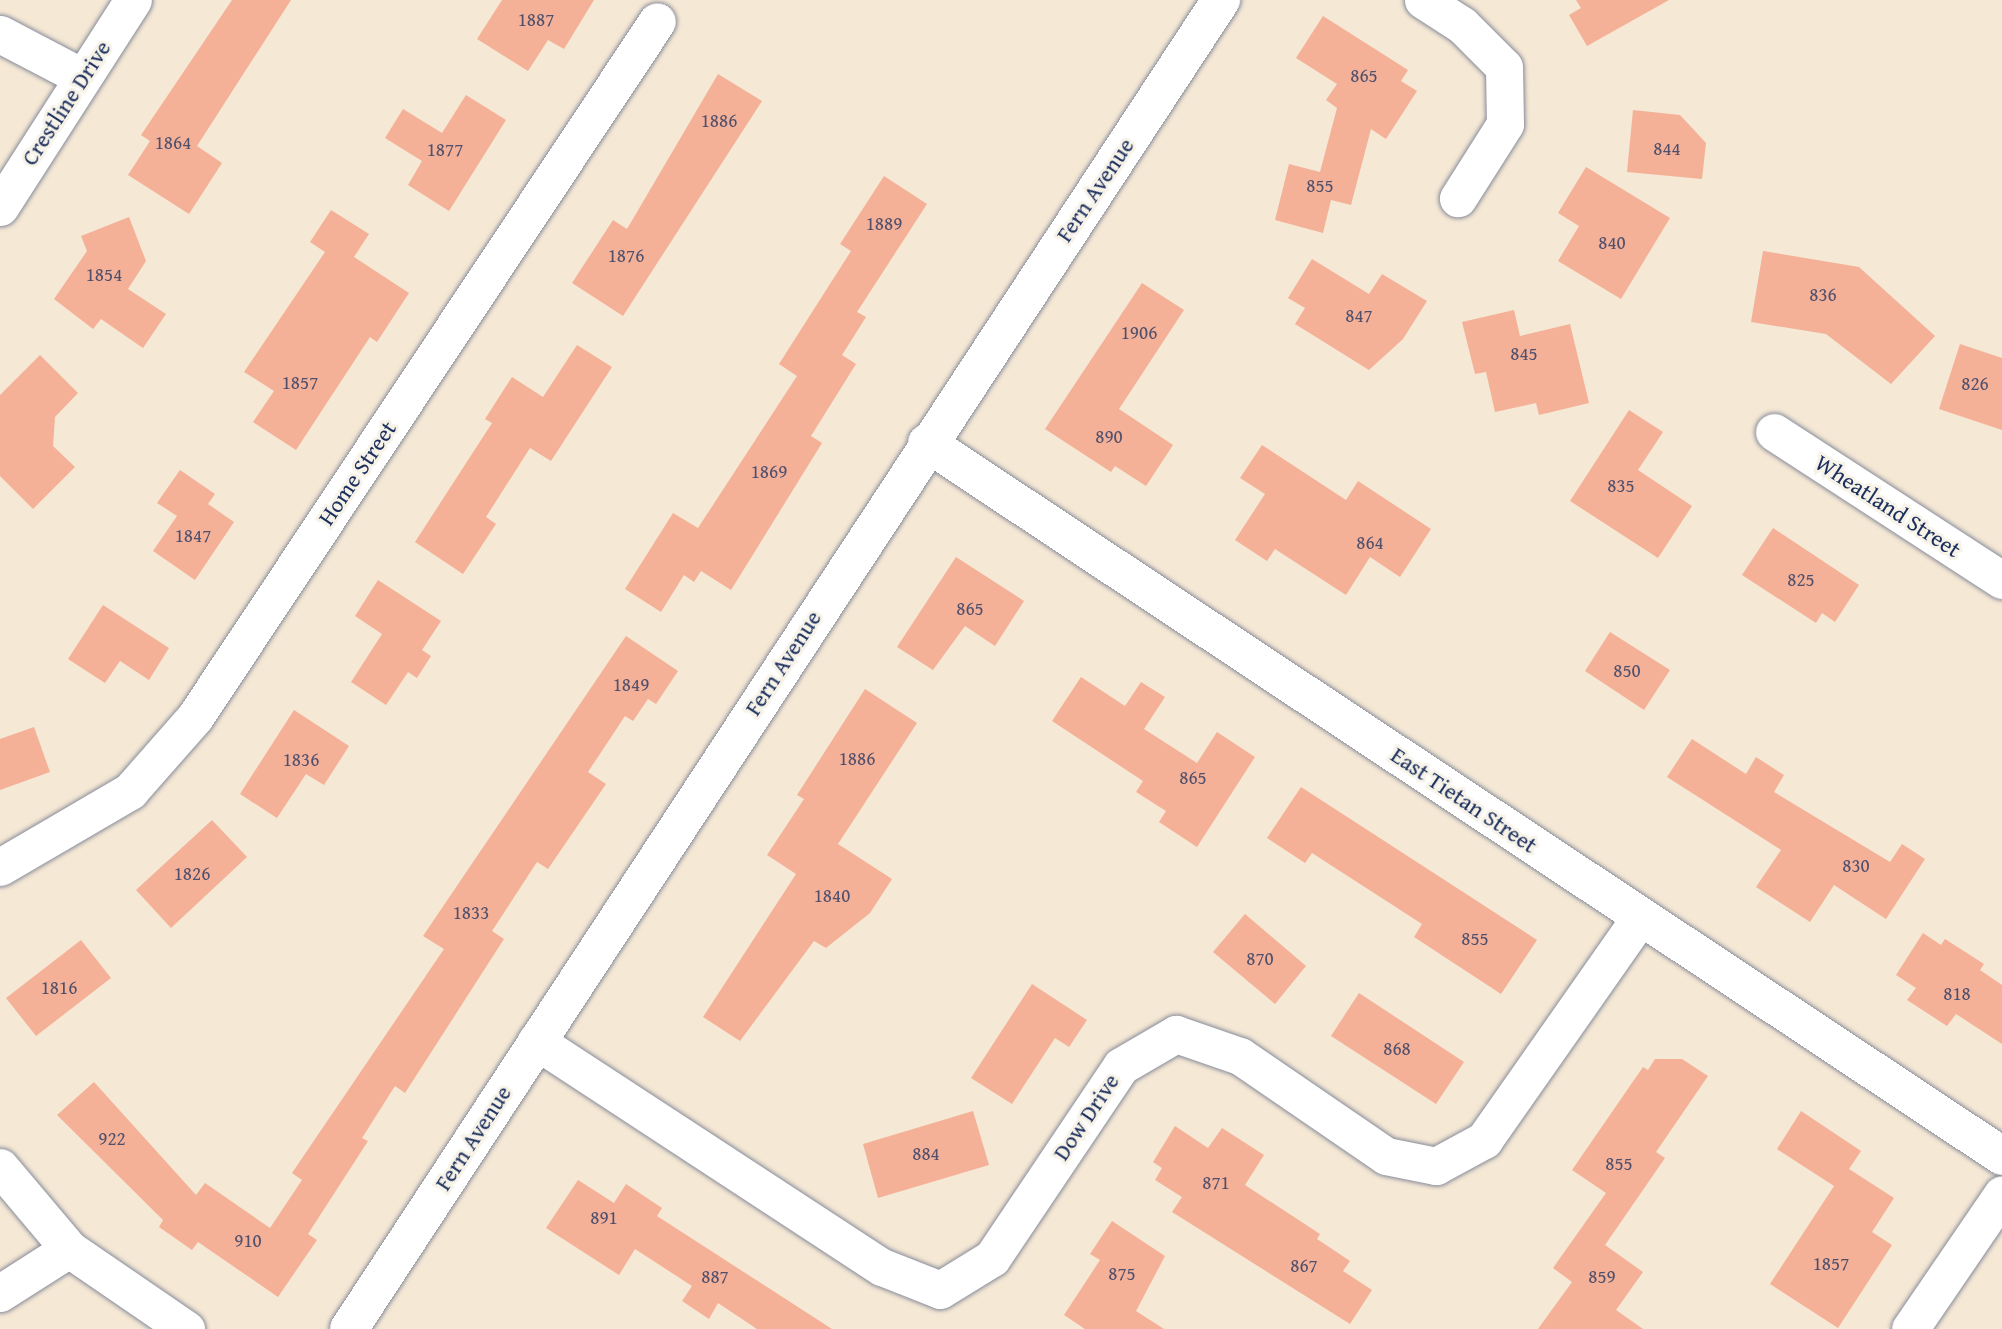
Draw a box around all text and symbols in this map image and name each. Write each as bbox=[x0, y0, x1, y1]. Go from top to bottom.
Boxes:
house number: 1887 bbox=[518, 9, 554, 31]
street label: Crestline Drive bbox=[15, 36, 117, 170]
house number: 865 bbox=[1350, 65, 1378, 87]
house number: 1886 bbox=[701, 110, 737, 132]
house number: 1864 bbox=[155, 132, 191, 154]
street label: Fern Avenue bbox=[1050, 133, 1140, 247]
house number: 844 bbox=[1653, 138, 1681, 160]
house number: 1877 bbox=[427, 139, 463, 161]
house number: 855 bbox=[1306, 175, 1334, 197]
house number: 1889 bbox=[866, 213, 902, 235]
house number: 840 bbox=[1598, 232, 1626, 254]
house number: 1876 bbox=[608, 245, 644, 267]
house number: 1854 bbox=[86, 264, 122, 286]
house number: 836 bbox=[1809, 284, 1837, 306]
house number: 847 bbox=[1345, 305, 1373, 327]
house number: 1906 bbox=[1121, 322, 1157, 344]
house number: 845 bbox=[1510, 343, 1538, 365]
house number: 1857 bbox=[282, 372, 318, 394]
house number: 826 bbox=[1961, 373, 1989, 395]
street label: Home Street bbox=[312, 416, 402, 530]
house number: 890 bbox=[1095, 426, 1123, 448]
street label: Wheatland Street bbox=[1810, 449, 1966, 563]
house number: 1869 bbox=[751, 461, 787, 483]
house number: 835 bbox=[1607, 475, 1635, 497]
house number: 1847 bbox=[175, 525, 211, 547]
house number: 864 bbox=[1356, 532, 1384, 554]
house number: 825 bbox=[1787, 569, 1815, 591]
house number: 865 bbox=[956, 598, 984, 620]
street label: Fern Avenue bbox=[739, 605, 827, 721]
house number: 850 bbox=[1613, 660, 1641, 682]
house number: 1849 bbox=[613, 674, 649, 696]
street label: East Tietan Street bbox=[1386, 741, 1542, 859]
house number: 1886 bbox=[839, 748, 875, 770]
house number: 1836 bbox=[283, 749, 319, 771]
house number: 865 bbox=[1179, 767, 1207, 789]
house number: 830 bbox=[1842, 855, 1870, 877]
house number: 1826 bbox=[174, 863, 210, 885]
house number: 1840 bbox=[814, 885, 850, 907]
house number: 1833 bbox=[453, 902, 489, 924]
house number: 855 bbox=[1461, 928, 1489, 950]
house number: 870 bbox=[1246, 948, 1274, 970]
house number: 1816 bbox=[41, 977, 77, 999]
house number: 818 bbox=[1943, 983, 1971, 1005]
house number: 868 bbox=[1383, 1038, 1411, 1060]
street label: Dow Drive bbox=[1047, 1069, 1125, 1165]
street label: Fern Avenue bbox=[429, 1080, 517, 1196]
house number: 922 bbox=[98, 1128, 126, 1150]
house number: 884 bbox=[912, 1143, 940, 1165]
house number: 855 bbox=[1605, 1153, 1633, 1175]
house number: 871 bbox=[1202, 1172, 1230, 1194]
house number: 891 bbox=[590, 1207, 618, 1229]
house number: 910 bbox=[234, 1230, 262, 1252]
house number: 1857 bbox=[1813, 1253, 1849, 1275]
house number: 867 bbox=[1290, 1255, 1318, 1277]
house number: 875 bbox=[1108, 1263, 1136, 1285]
house number: 887 bbox=[701, 1266, 729, 1288]
house number: 859 bbox=[1588, 1266, 1616, 1288]

